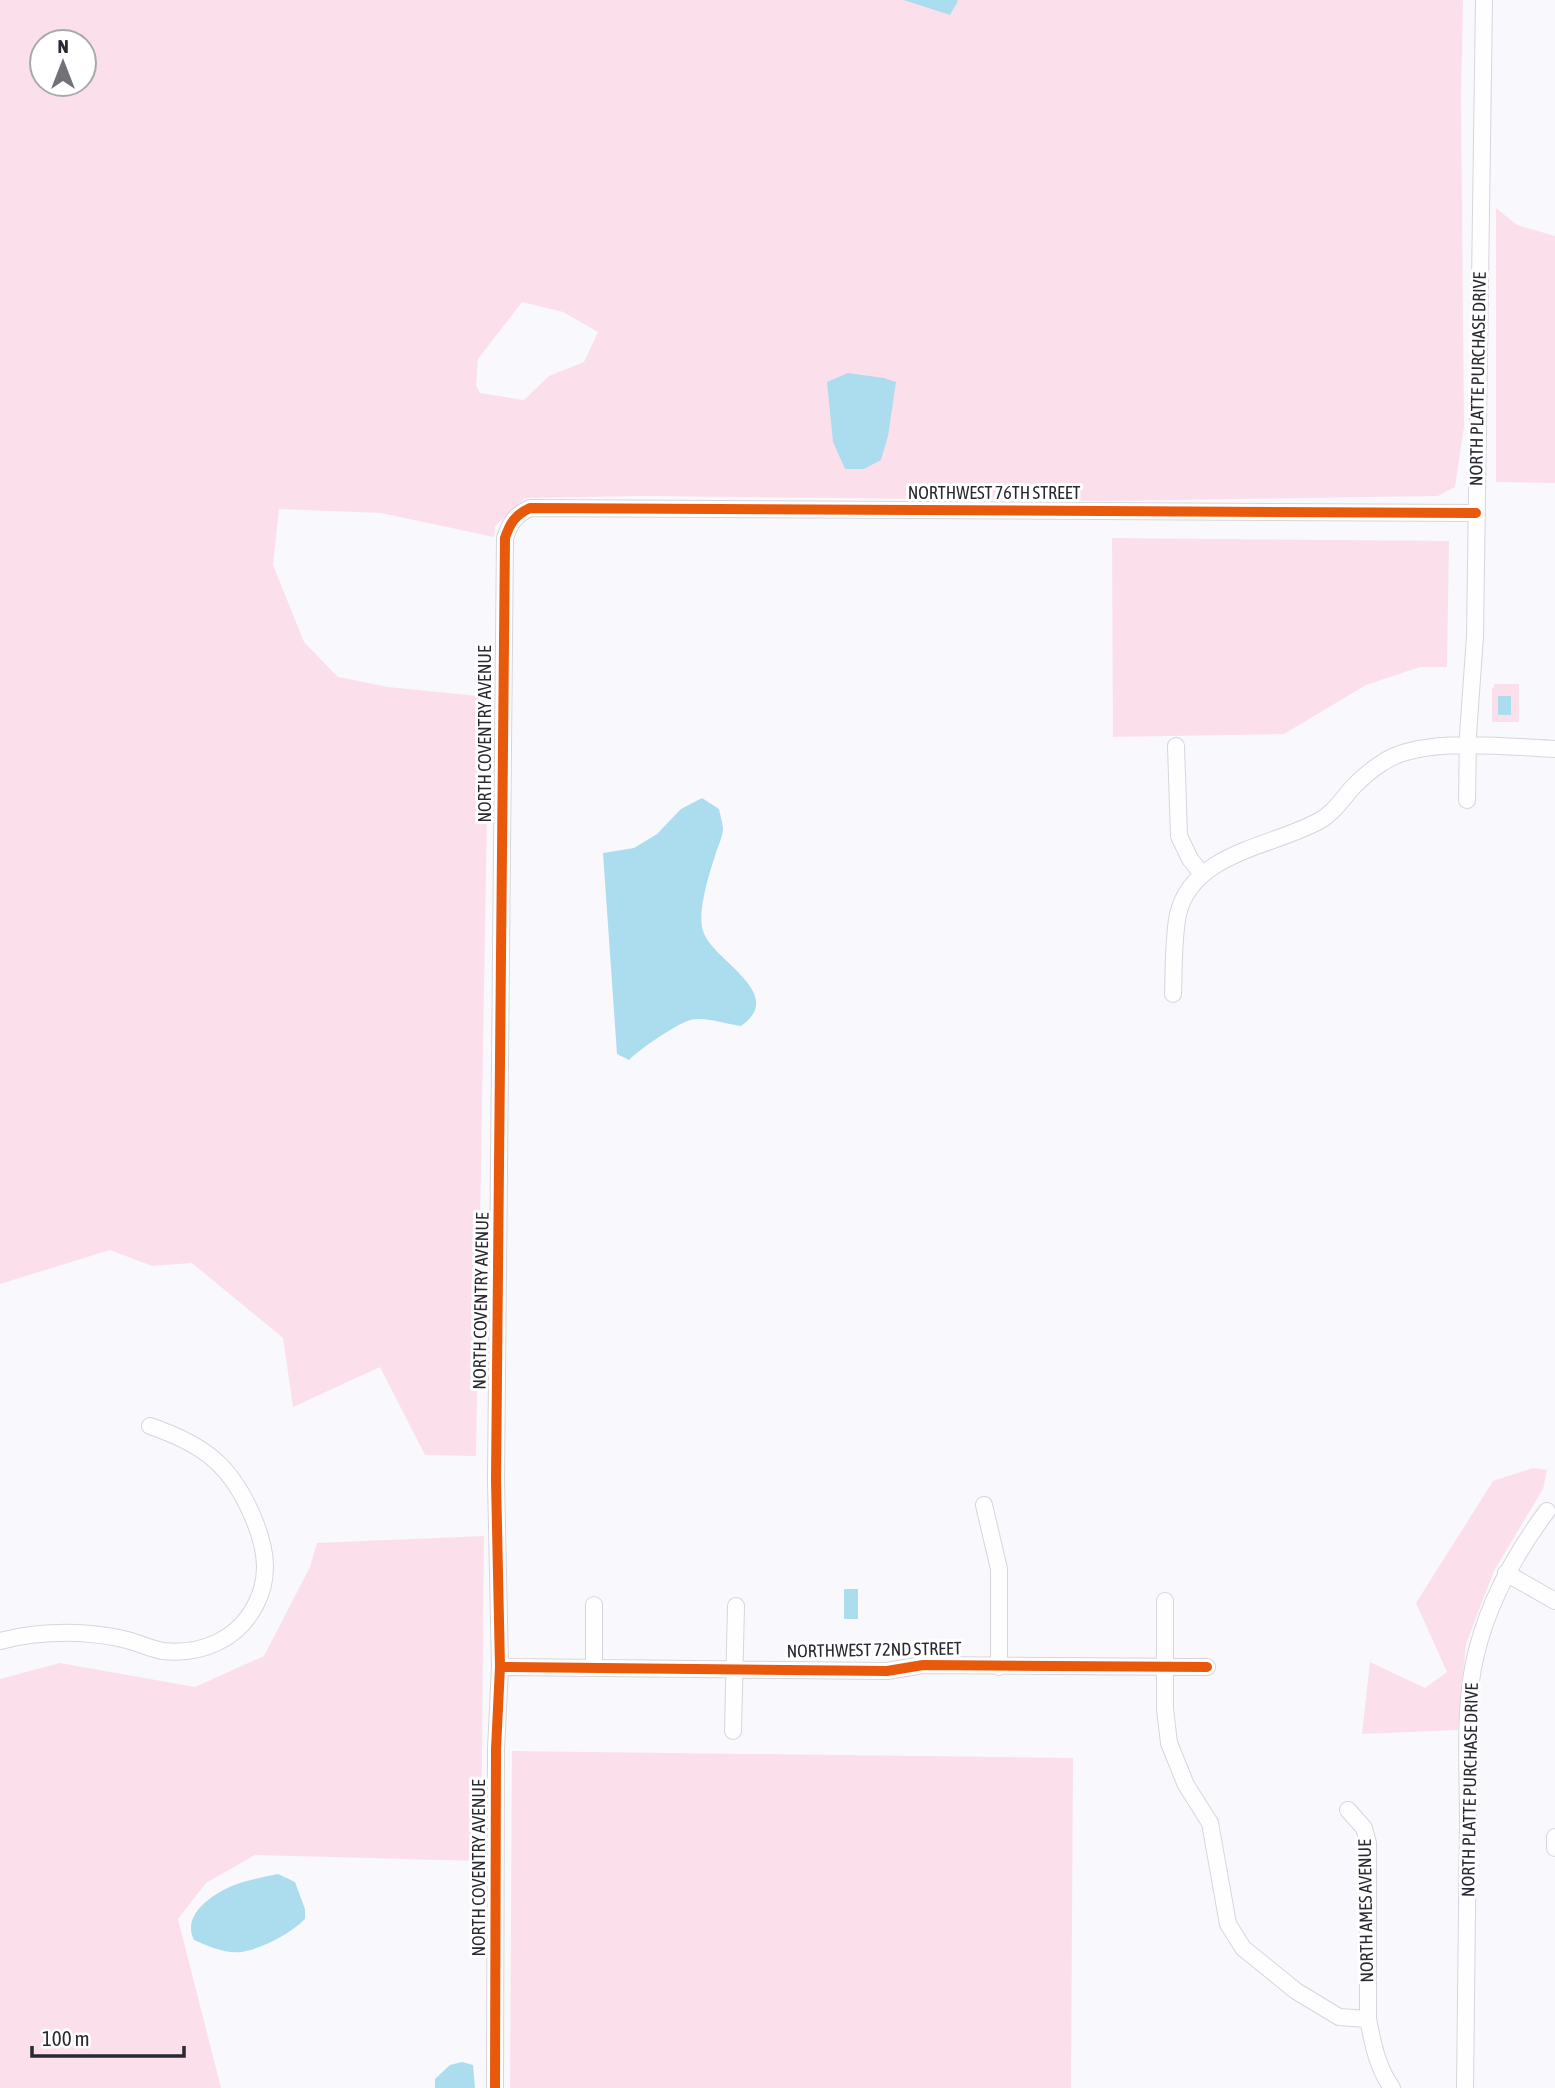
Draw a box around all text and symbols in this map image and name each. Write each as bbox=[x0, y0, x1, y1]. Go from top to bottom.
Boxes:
north arrow bbox=[28, 28, 98, 98]
text: N bbox=[57, 35, 69, 57]
street label: NORTH PLATTE PURCHASE DRIVE bbox=[1465, 271, 1490, 486]
street label: NORTHWEST 76TH STREET bbox=[908, 482, 1080, 503]
street label: NORTH COVENTRY AVENUE bbox=[474, 645, 495, 823]
street label: NORTH COVENTRY AVENUE bbox=[468, 1212, 493, 1390]
street label: NORTHWEST 72ND STREET bbox=[786, 1637, 962, 1662]
street label: NORTH PLATTE PURCHASE DRIVE bbox=[1457, 1682, 1482, 1897]
street label: NORTH COVENTRY AVENUE bbox=[468, 1779, 489, 1957]
street label: NORTH AMES AVENUE bbox=[1354, 1839, 1377, 1983]
scale bar bbox=[32, 2014, 184, 2058]
text: 100 m bbox=[42, 2026, 90, 2050]

